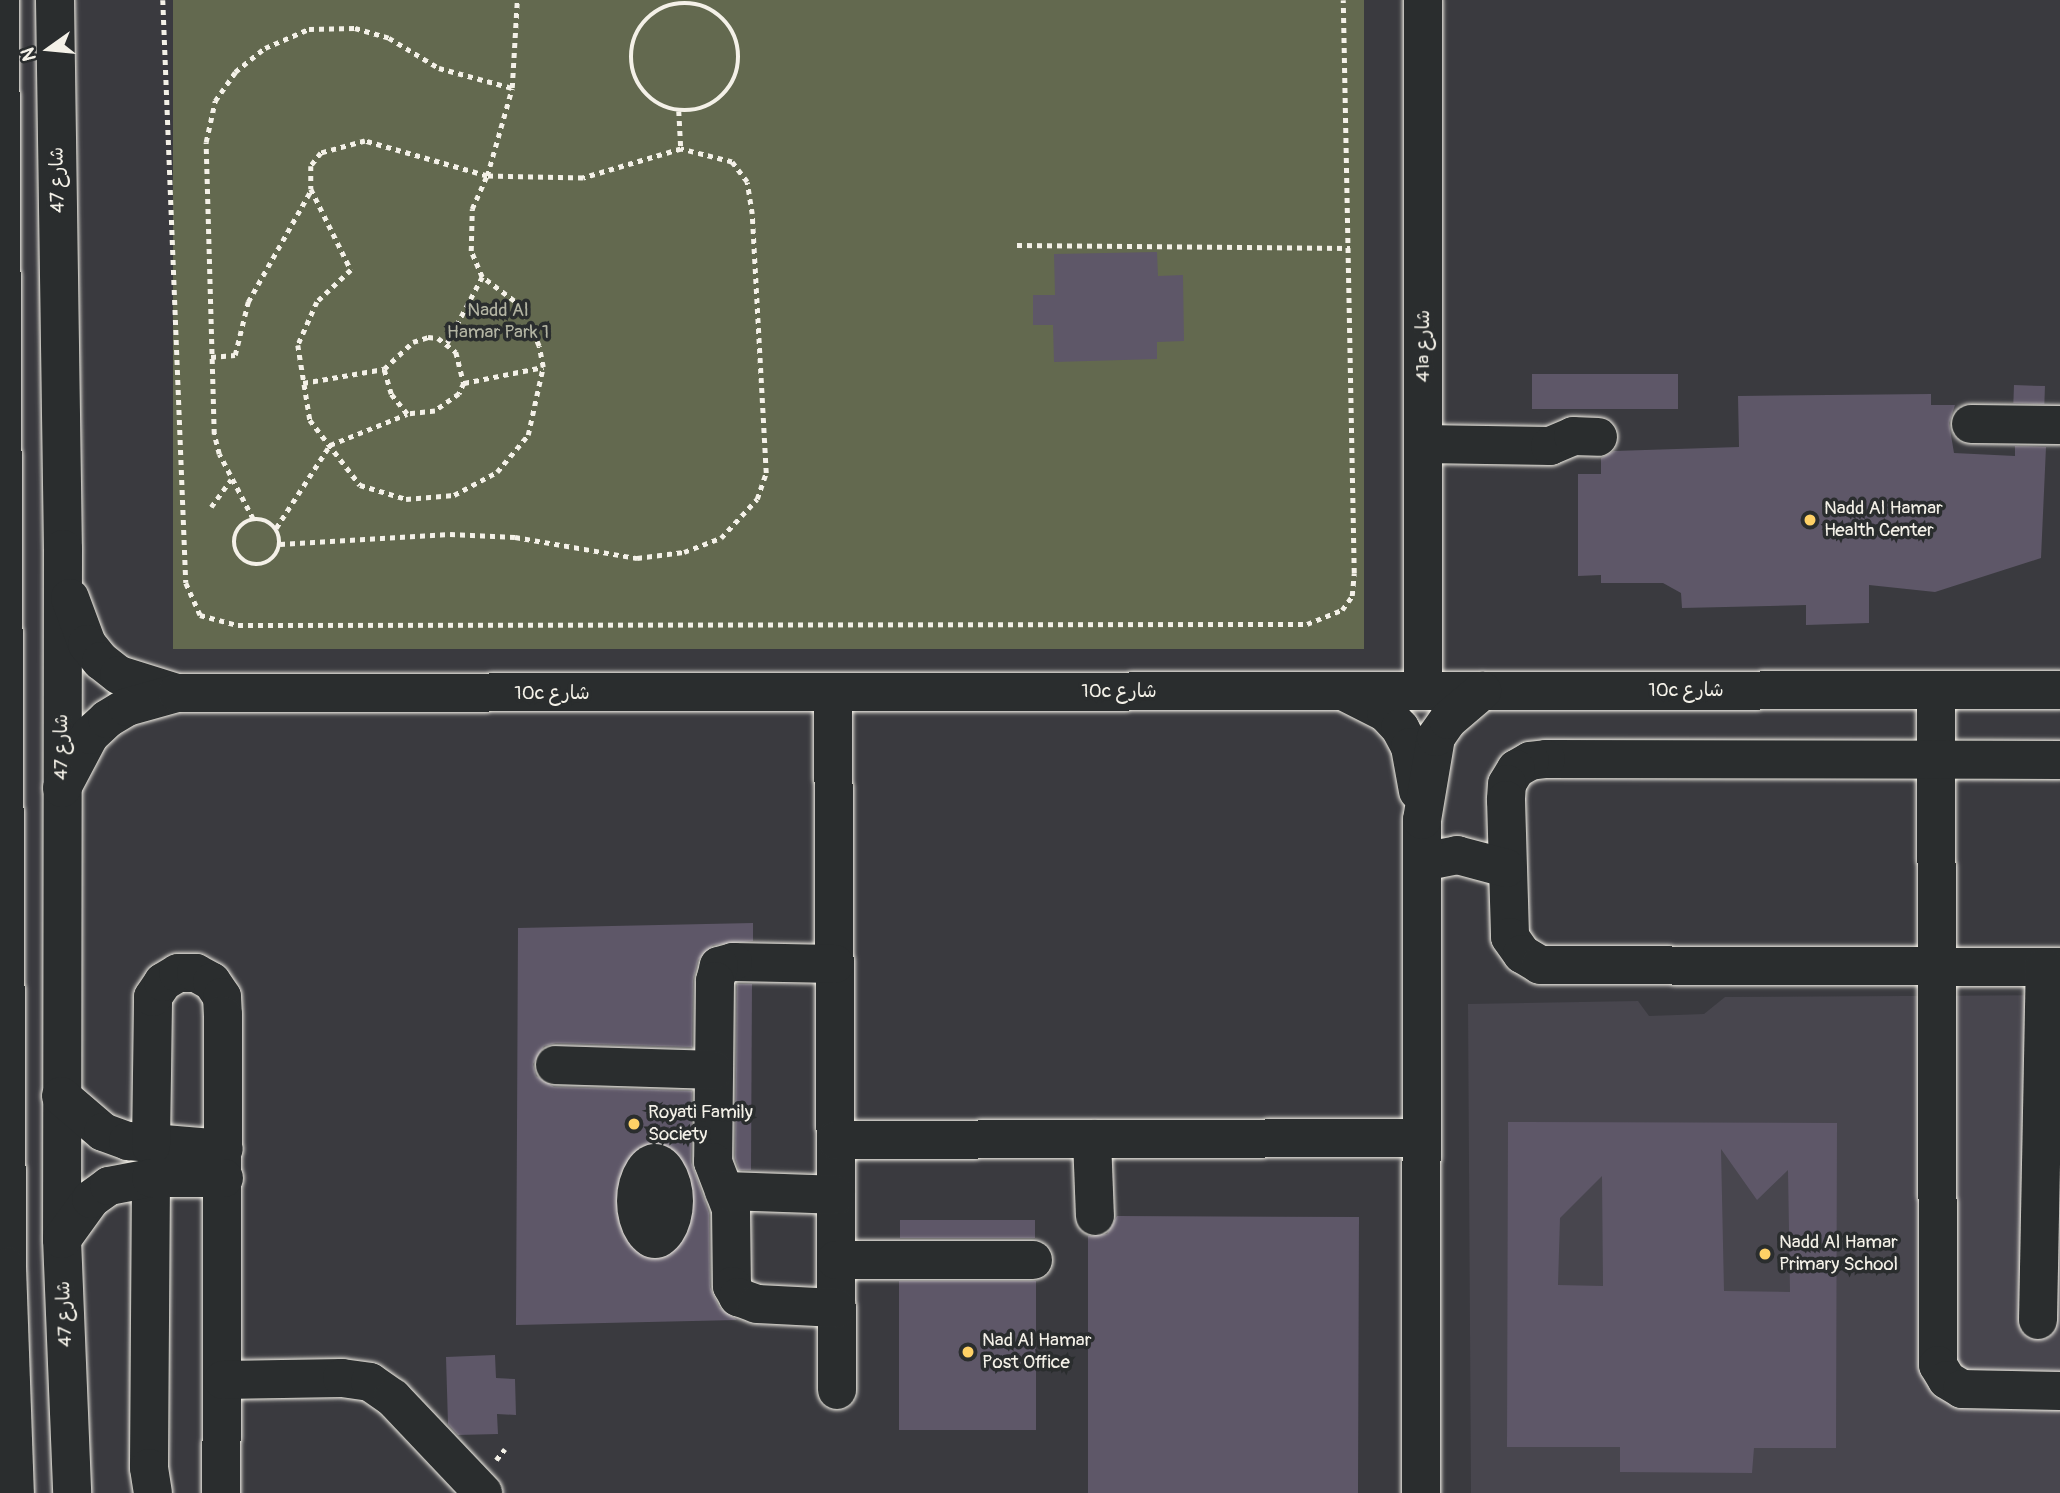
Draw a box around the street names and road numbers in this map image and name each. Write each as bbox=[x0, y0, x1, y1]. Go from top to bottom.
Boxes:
street label: شارع 47 bbox=[46, 147, 70, 213]
street label: 41a شارع bbox=[1413, 310, 1435, 382]
street label: 10c شارع bbox=[1648, 680, 1724, 702]
street label: 10c شارع bbox=[1081, 681, 1157, 703]
street label: 10c شارع bbox=[514, 683, 590, 705]
street label: شارع 47 bbox=[51, 714, 73, 780]
street label: شارع 47 bbox=[52, 1280, 78, 1348]

